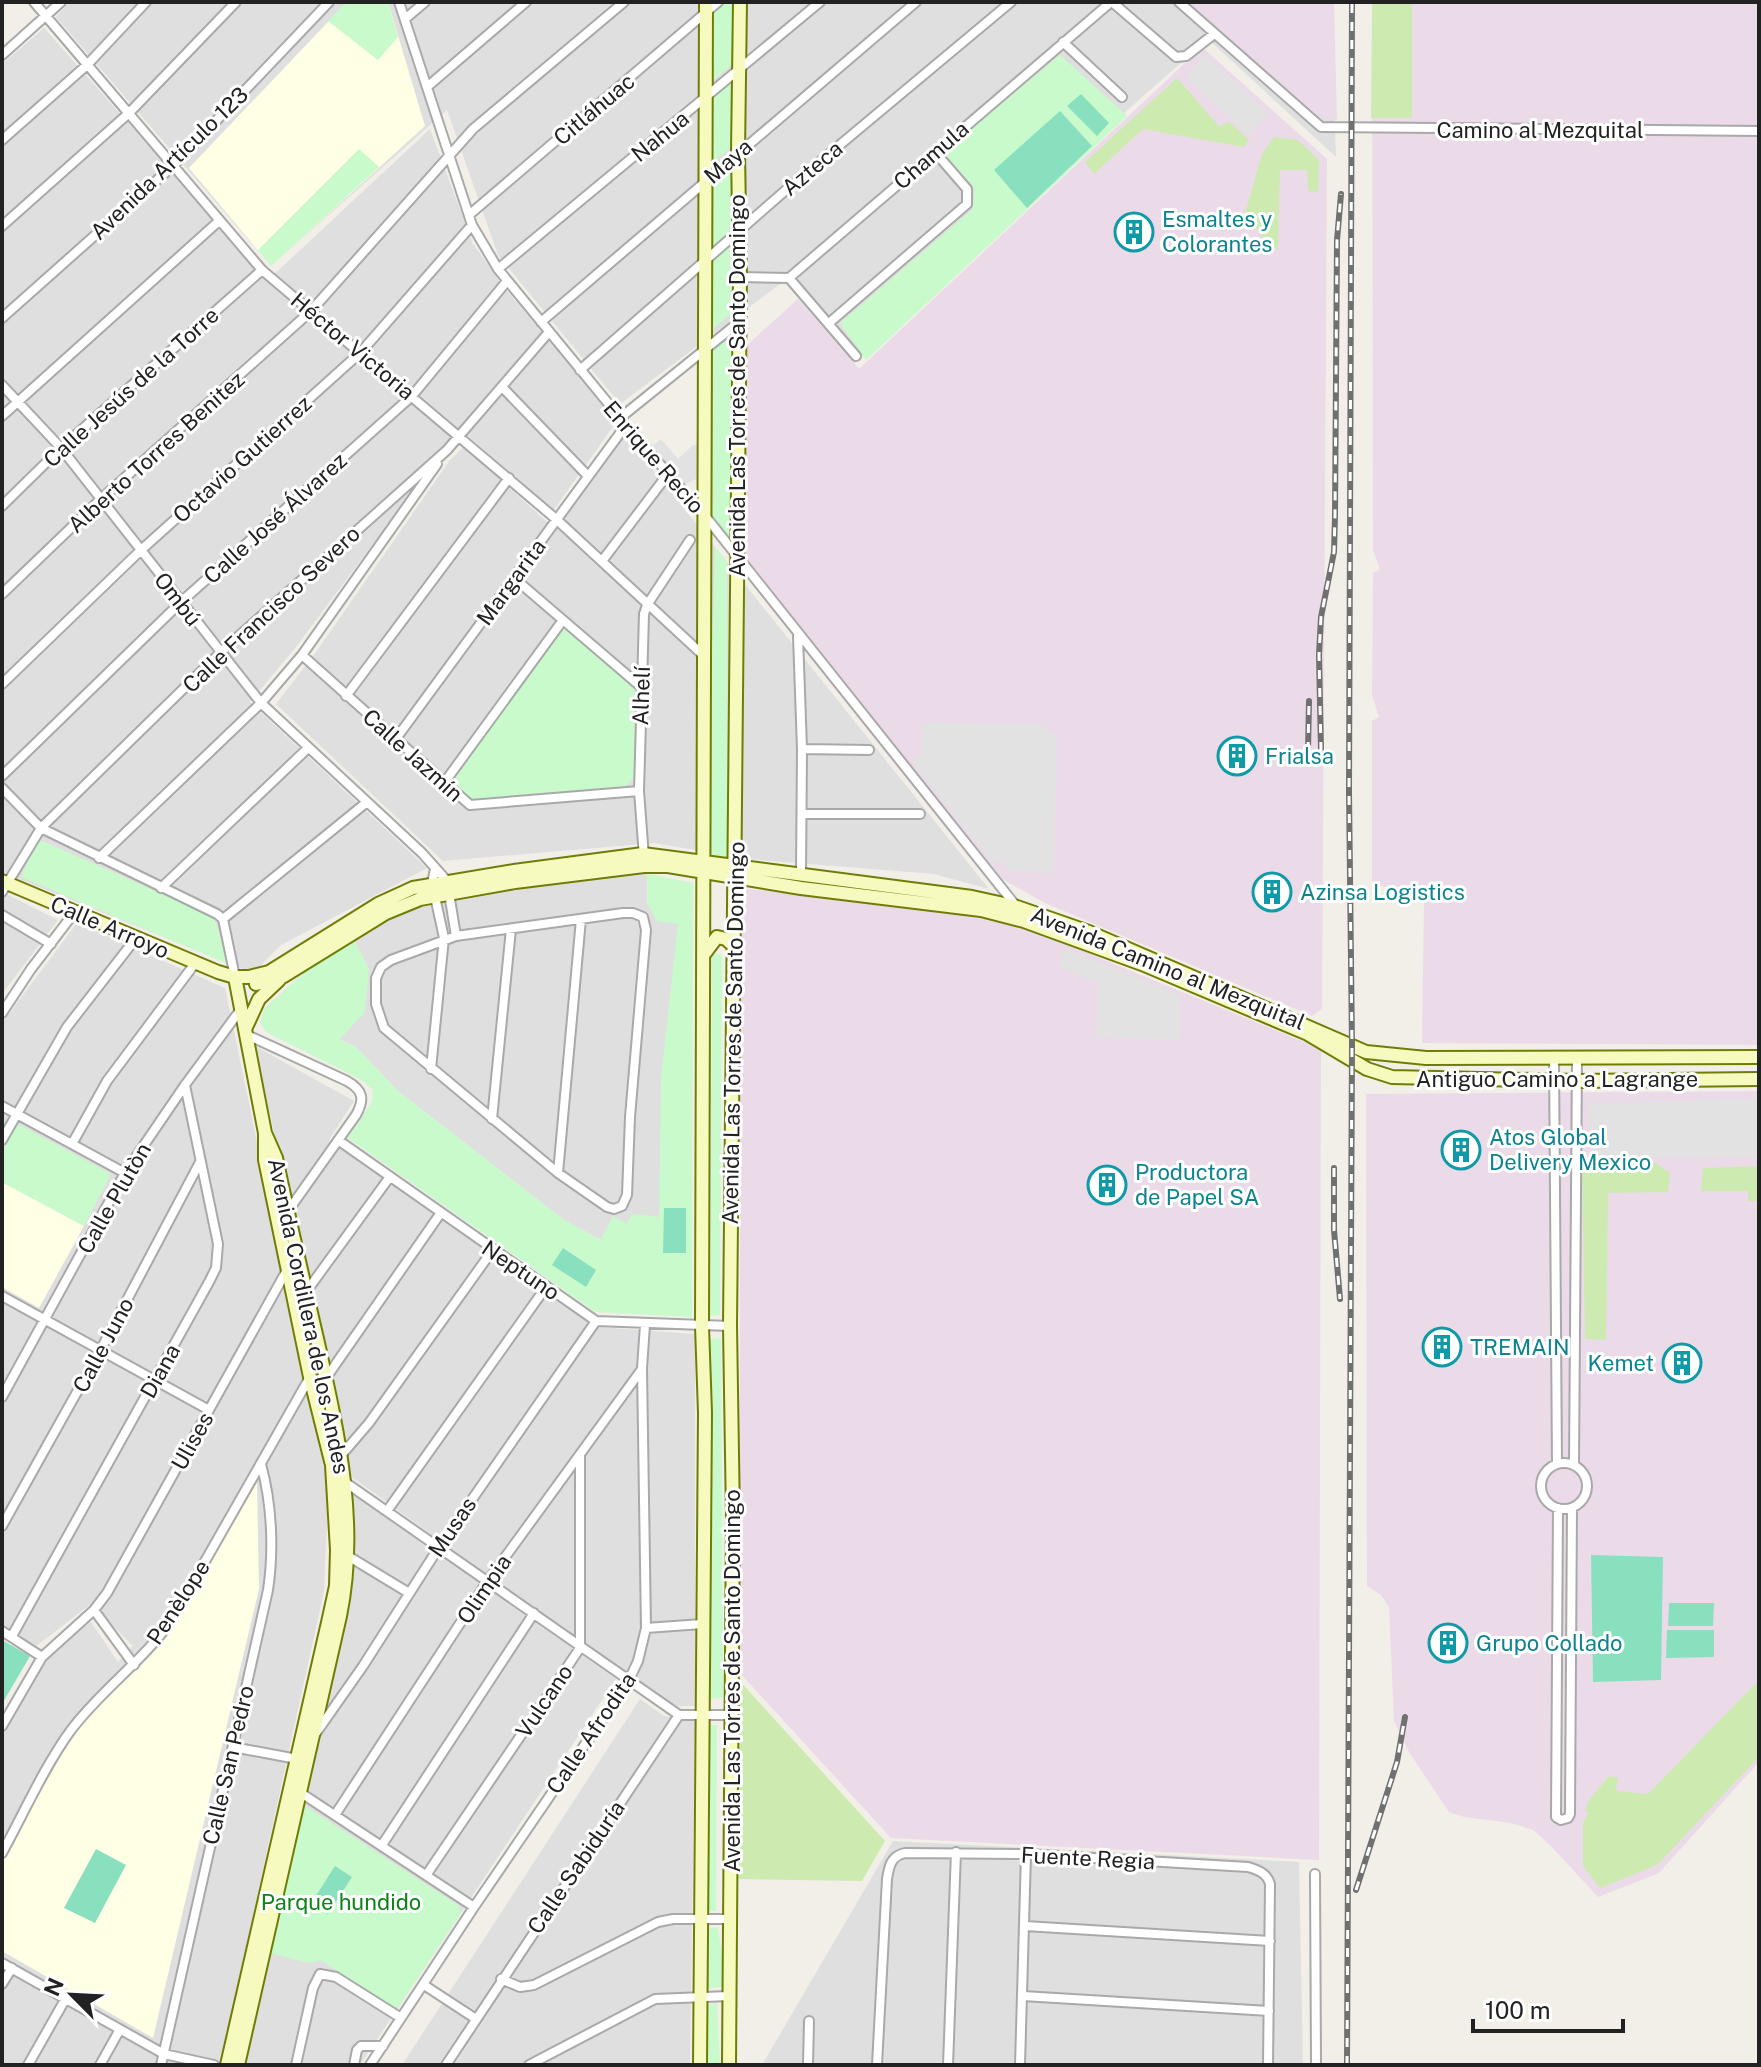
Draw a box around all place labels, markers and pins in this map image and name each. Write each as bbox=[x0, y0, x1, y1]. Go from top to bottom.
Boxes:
place label: Esmaltes y Colorantes bbox=[1162, 206, 1272, 257]
building icon: Esmaltes y Colorantes bbox=[1113, 211, 1155, 253]
building icon: Frialsa bbox=[1216, 735, 1258, 777]
place label: Frialsa bbox=[1265, 743, 1334, 769]
building icon: Azinsa Logistics bbox=[1251, 871, 1293, 913]
place label: Azinsa Logistics bbox=[1300, 879, 1465, 905]
place label: Atos Global Delivery Mexico bbox=[1489, 1124, 1651, 1175]
building icon: Atos Global Delivery Mexico bbox=[1440, 1129, 1482, 1171]
place label: Productora de Papel SA bbox=[1135, 1159, 1259, 1210]
building icon: Productora de Papel SA bbox=[1086, 1164, 1128, 1206]
building icon: TREMAIN bbox=[1421, 1326, 1463, 1368]
place label: TREMAIN bbox=[1470, 1334, 1570, 1360]
building icon: Kemet bbox=[1661, 1342, 1703, 1384]
place label: Kemet bbox=[1588, 1350, 1654, 1376]
building icon: Grupo Collado bbox=[1427, 1622, 1469, 1664]
place label: Grupo Collado bbox=[1476, 1630, 1623, 1656]

